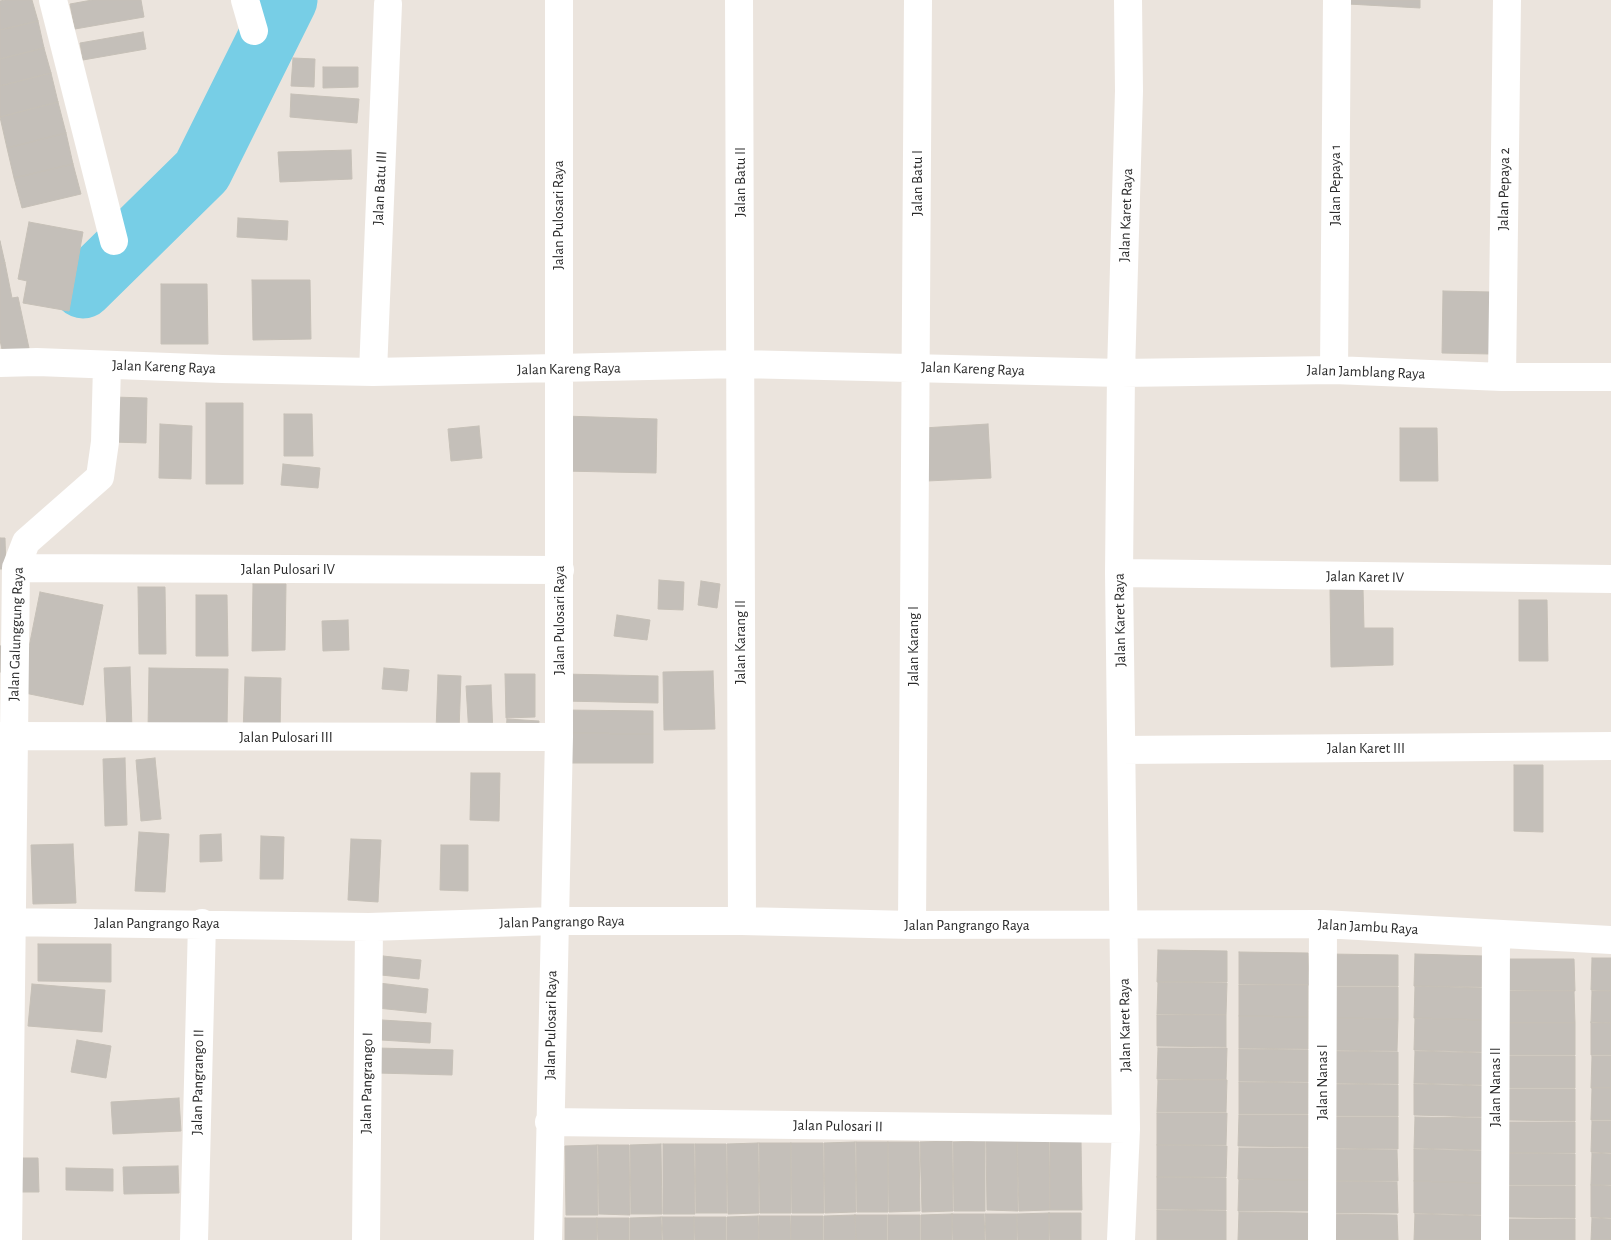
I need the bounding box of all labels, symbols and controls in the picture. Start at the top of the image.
street label: Jalan Pepaya 1 [1326,144,1344,226]
street label: Jalan Batu II [731,147,749,217]
street label: Jalan Pepaya 2 [1494,147,1514,231]
street label: Jalan Batu I [908,150,926,216]
street label: Jalan Batu III [369,151,391,225]
street label: Jalan Pulosari Raya [549,160,567,270]
street label: Jalan Karet Raya [1115,168,1137,262]
street label: Jalan Kareng Raya [112,356,216,378]
street label: Jalan Kareng Raya [921,358,1025,380]
street label: Jalan Kareng Raya [517,359,621,379]
street label: Jalan Jamblang Raya [1306,361,1426,383]
street label: Jalan Pulosari IV [241,560,335,578]
street label: Jalan Pulosari Raya [550,565,568,675]
street label: Jalan Galunggung Raya [5,567,27,701]
street label: Jalan Karet IV [1326,567,1404,587]
street label: Jalan Karet Raya [1110,573,1130,667]
street label: Jalan Karang II [731,600,749,684]
street label: Jalan Karang I [904,606,922,686]
street label: Jalan Pulosari III [239,728,333,746]
street label: Jalan Karet III [1327,739,1405,757]
street label: Jalan Pangrango Raya [499,912,625,932]
street label: Jalan Pangrango Raya [94,914,220,932]
street label: Jalan Jambu Raya [1317,915,1419,939]
street label: Jalan Pangrango Raya [904,916,1030,934]
street label: Jalan Pulosari Raya [541,970,561,1080]
street label: Jalan Karet Raya [1115,978,1135,1072]
street label: Jalan Pangrango II [188,1029,208,1135]
street label: Jalan Pangrango I [357,1032,377,1134]
street label: Jalan Nanas I [1313,1044,1331,1120]
street label: Jalan Nanas II [1486,1047,1504,1127]
street label: Jalan Pulosari II [793,1116,883,1136]

